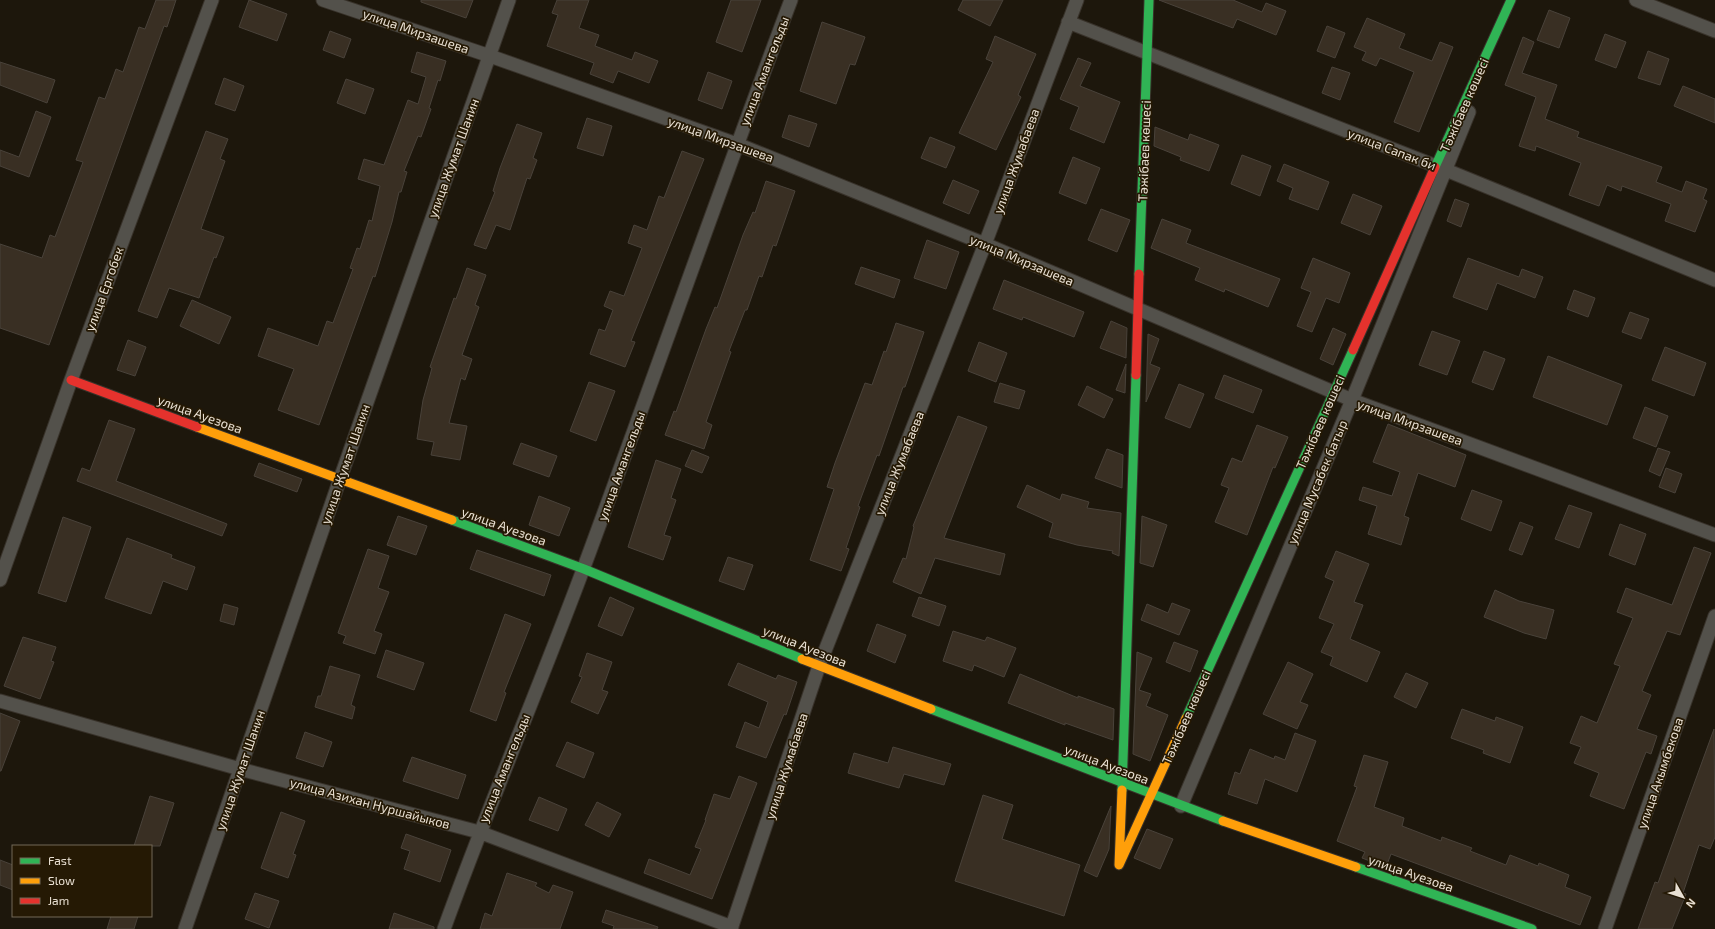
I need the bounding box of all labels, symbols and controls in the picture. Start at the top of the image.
street label: улица Мирзашева [361,5,471,57]
street label: улица Амангельды [736,14,792,128]
street label: Тәжібаев көшесі [1436,55,1492,155]
street label: улица Жумат Шанин [424,96,482,220]
street label: Тәжібаев көшесі [1134,100,1154,202]
street label: улица Жумабаева [990,106,1042,216]
street label: улица Мирзашева [666,112,776,166]
street label: улица Сапак би [1346,125,1438,173]
street label: улица Мирзашева [968,231,1076,289]
street label: улица Ергобек [81,245,127,333]
street label: Тәжібаев көшесі [1292,372,1348,472]
street label: улица Ауезова [155,391,245,437]
street label: улица Мирзашева [1355,395,1465,449]
street label: улица Жумат Шанин [317,402,373,526]
street label: улица Амангельды [594,409,648,523]
street label: улица Жумабаева [871,409,927,517]
street label: улица Мусабек батыр [1284,418,1350,546]
street label: улица Ауезова [459,503,549,549]
street label: улица Ауезова [761,622,849,670]
street label: Тәжібаев көшесі [1158,667,1214,767]
street label: улица Жумат Шанин [212,708,268,832]
street label: улица Амангельды [475,711,533,825]
street label: улица Жумабаева [761,711,811,821]
street label: улица Акымбекова [1633,715,1687,831]
street label: улица Ауезова [1063,741,1151,787]
street label: улица Азихан Нуршайыков [288,774,452,832]
legend [12,845,152,917]
street label: улица Ауезова [1366,851,1456,895]
text: Fast [48,853,72,867]
text: Slow [48,873,75,887]
north arrow [1663,877,1703,917]
text: Jam [48,893,69,907]
text: N [1684,896,1699,911]

